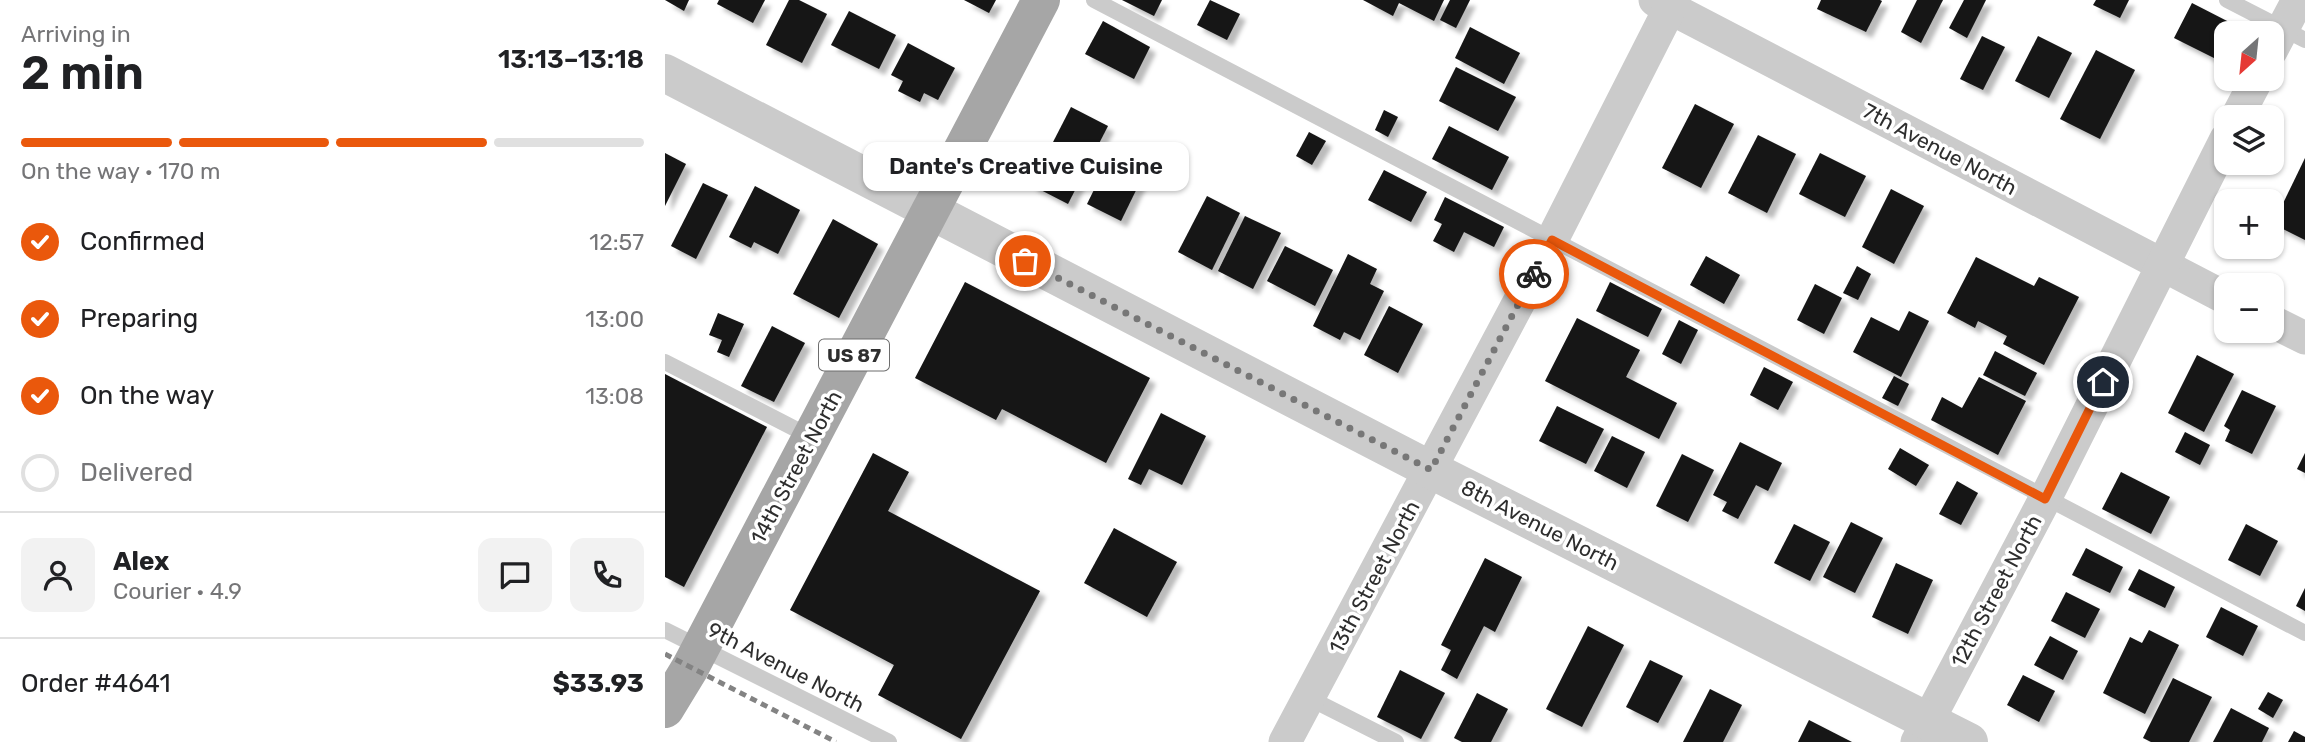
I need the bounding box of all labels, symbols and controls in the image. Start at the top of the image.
text: Arriving in [21,20,131,48]
north arrow [2214,21,2284,91]
map controls [2214,21,2284,343]
text: 13:13–13:18 [498,44,644,75]
text: 2 min [21,46,144,101]
street label: 7th Avenue North [1859,98,2021,200]
button: layers [2214,105,2284,175]
callout: Dante's Creative Cuisine [862,142,1188,191]
text: Dante's Creative Cuisine [889,152,1163,180]
text: On the way · 170 m [21,157,220,185]
button: + [2214,189,2284,259]
icon: check [21,223,59,261]
text: Confirmed [80,226,205,257]
text: 12:57 [589,228,644,256]
pin [995,231,1055,291]
courier [1499,239,1569,309]
icon: bag [1006,242,1044,280]
icon: bike [1515,255,1553,293]
button: − [2214,273,2284,343]
icon: check [21,300,59,338]
text: Preparing [80,303,198,334]
text: 13:00 [585,305,644,333]
road number: US 87 [819,340,889,370]
pin [2073,352,2133,412]
icon: home [2084,363,2122,401]
icon: check [21,377,59,415]
text: On the way [80,380,214,411]
text: 13:08 [585,382,644,410]
street label: 14th Street North [745,386,847,548]
text: Delivered [80,457,193,488]
street label: 8th Avenue North [1457,475,1623,575]
street label: 13th Street North [1323,496,1425,658]
street label: 12th Street North [1945,511,2047,671]
button: person [21,538,95,612]
button: chat [478,538,552,612]
button: phone [570,538,644,612]
text: Alex [113,546,169,577]
text: Courier · 4.9 [113,577,242,605]
street label: 9th Avenue North [704,617,868,717]
text: Order #4641 [21,668,171,699]
text: $33.93 [552,668,644,699]

